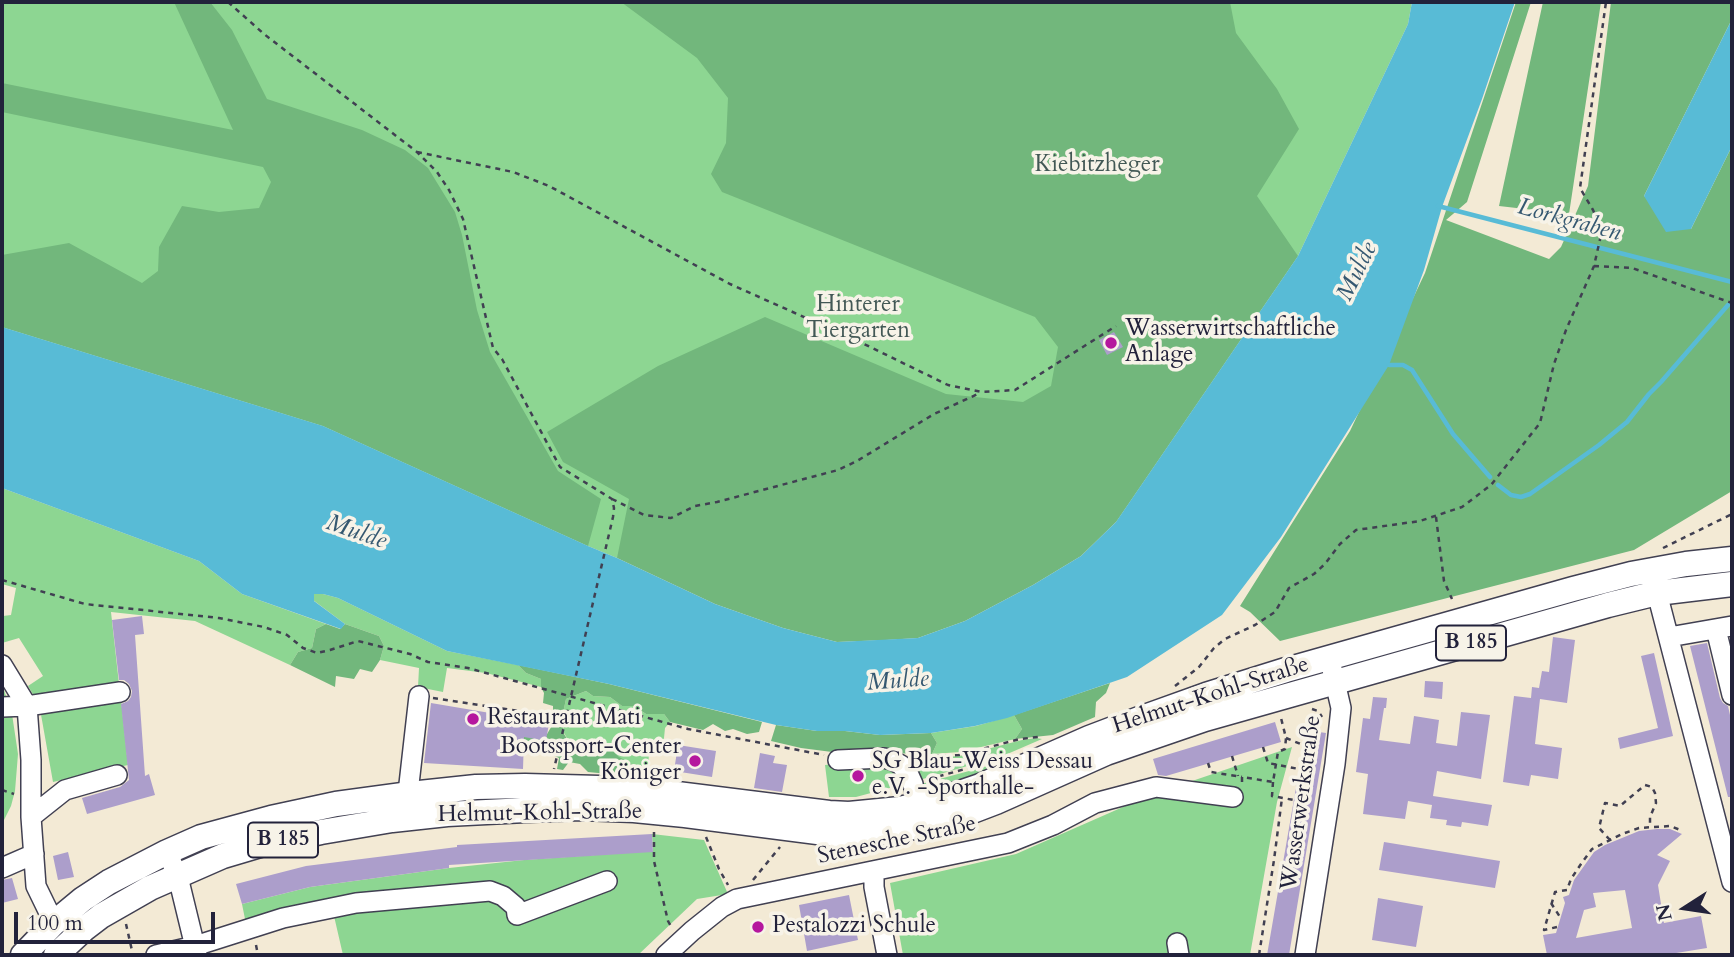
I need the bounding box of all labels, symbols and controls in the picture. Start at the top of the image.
park label: Kiebitzheger [1034,152,1160,180]
water label: Lorkgraben [1514,193,1624,249]
water label: Mulde [1332,238,1384,306]
park label: Hinterer Tiergarten [806,292,910,346]
place label: Wasserwirtschaftliche Anlage [1125,316,1336,370]
marker: Wasserwirtschaftliche Anlage [1103,335,1119,351]
water label: Mulde [322,509,390,557]
road number: B 185 [1436,626,1506,660]
street label: Helmut-Kohl-Straße [1109,651,1313,741]
water label: Mulde [866,665,930,699]
place label: Restaurant Mati [487,705,641,733]
marker: Restaurant Mati [465,711,481,727]
street label: Wasserwerkstraße [1276,714,1328,892]
place label: Bootssport-Center Königer [500,734,681,788]
place label: SG Blau-Weiss Dessau e.V. -Sporthalle- [872,749,1093,803]
marker: Bootssport-Center Königer [687,753,703,769]
marker: SG Blau-Weiss Dessau e.V. -Sporthalle- [850,768,866,784]
street label: Helmut-Kohl-Straße [437,798,643,830]
street label: Stenesche Straße [815,811,979,871]
road number: B 185 [248,822,318,858]
north arrow [1650,873,1720,943]
scale bar [18,898,219,942]
text: N [1650,902,1679,923]
text: 100 m [27,909,83,938]
place label: Pestalozzi Schule [772,913,936,941]
marker: Pestalozzi Schule [750,919,766,935]

